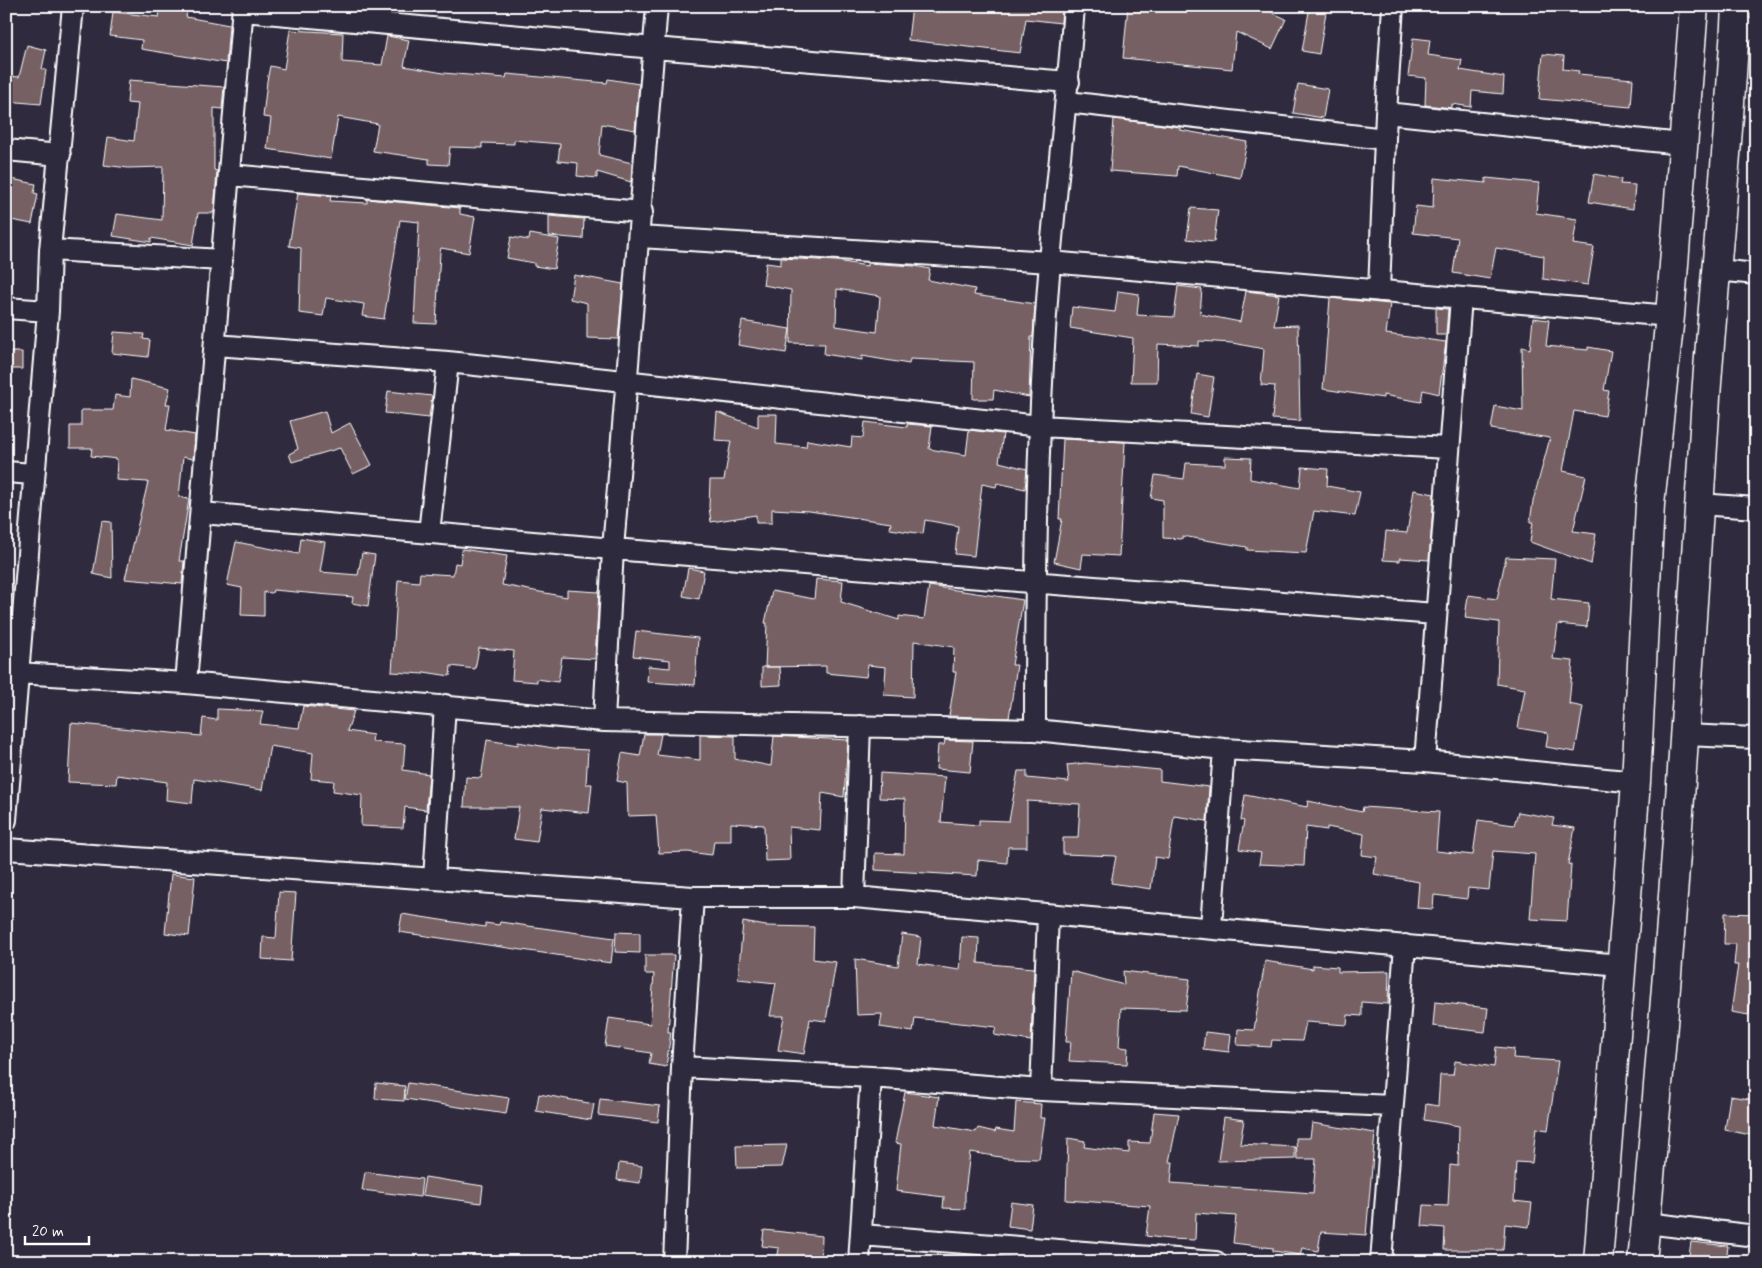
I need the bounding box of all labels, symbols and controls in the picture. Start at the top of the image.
scale bar [25,1213,89,1245]
text: 20 m [32,1222,64,1242]

